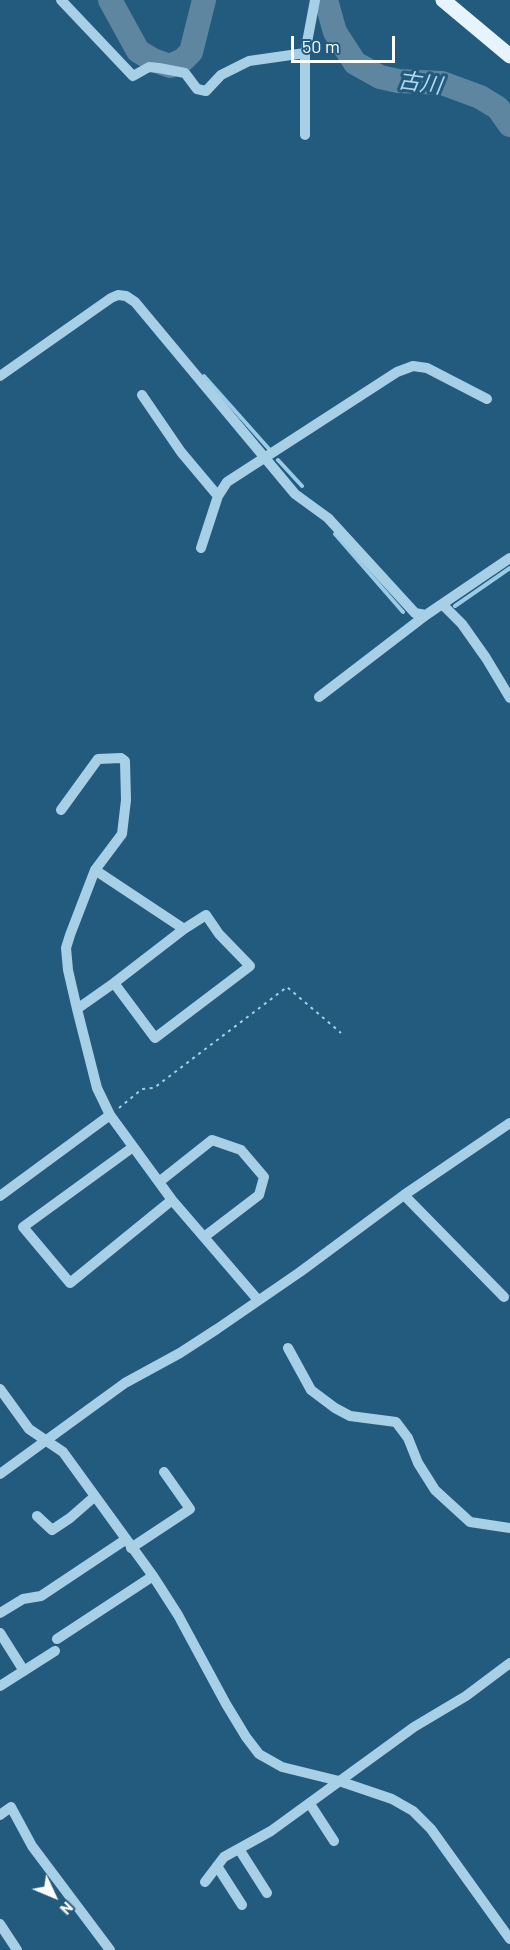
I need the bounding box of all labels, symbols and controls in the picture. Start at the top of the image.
scale bar [294,24,398,62]
text: 50 m [302,35,340,57]
water label: 古川 [396,67,444,99]
north arrow [24,1866,84,1926]
text: N [57,1898,78,1919]

